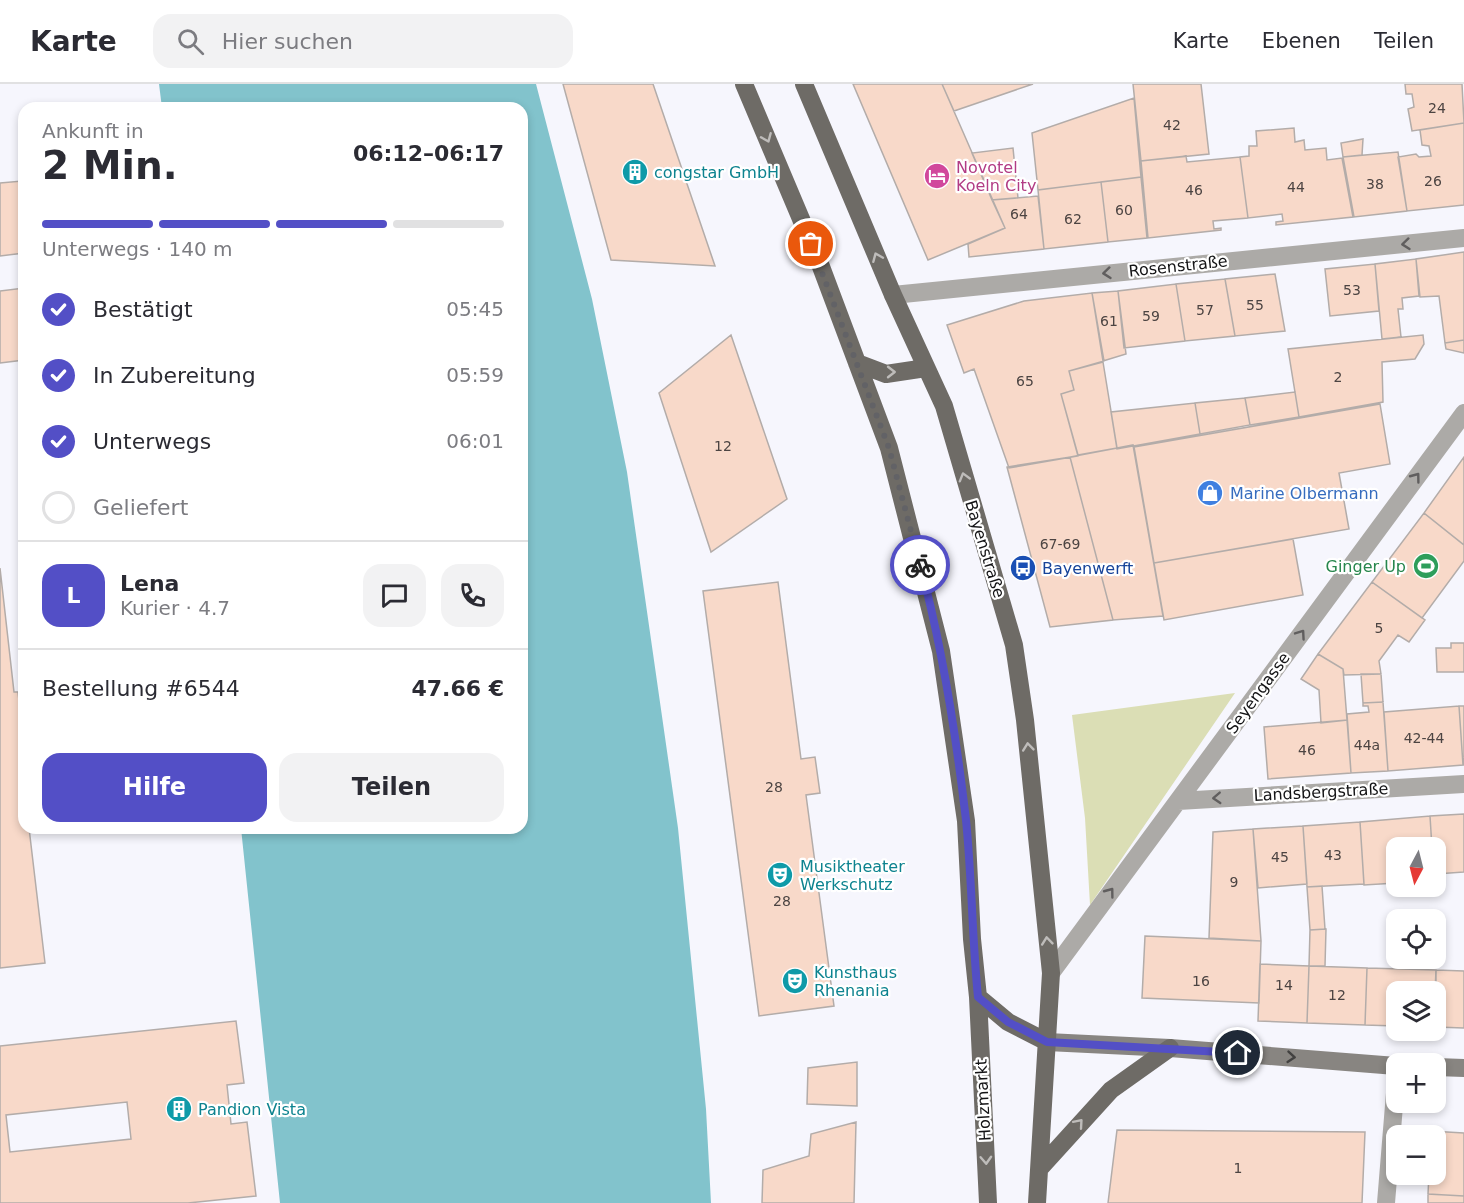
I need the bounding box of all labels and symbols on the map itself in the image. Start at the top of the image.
house number: 24 [1428,100,1446,116]
house number: 42 [1163,117,1181,133]
one-way arrow [760,132,772,143]
building icon: congstar GmbH [620,157,650,187]
place label: Novotel Koeln City [956,158,1036,195]
hotel icon: Novotel Koeln City [922,161,952,191]
place label: congstar GmbH [654,163,779,182]
house number: 26 [1424,173,1442,189]
house number: 38 [1366,176,1384,192]
house number: 44 [1287,179,1305,195]
house number: 46 [1185,182,1203,198]
house number: 60 [1115,202,1133,218]
house number: 64 [1010,206,1028,222]
house number: 62 [1064,211,1082,227]
pin [785,218,836,269]
one-way arrow [1401,237,1410,249]
street label: Rosenstraße [1128,251,1228,281]
one-way arrow [872,252,884,263]
one-way arrow [1103,266,1112,279]
house number: 53 [1343,282,1361,298]
house number: 55 [1246,297,1264,313]
house number: 57 [1196,302,1214,318]
house number: 59 [1142,308,1160,324]
house number: 61 [1100,313,1118,329]
one-way arrow [887,366,896,378]
house number: 2 [1334,369,1342,385]
house number: 65 [1016,373,1034,389]
house number: 12 [714,438,732,454]
one-way arrow [959,472,971,483]
one-way arrow [1409,472,1420,483]
shop icon: Marine Olbermann [1195,478,1225,508]
place label: Marine Olbermann [1230,484,1379,503]
street label: Bayenstraße [961,498,1009,600]
courier [890,535,950,595]
house number: 67-69 [1040,536,1080,552]
sports icon: Ginger Up [1411,551,1441,581]
bus stop icon: Bayenwerft [1008,553,1038,583]
place label: Ginger Up [1325,557,1406,576]
place label: Bayenwerft [1042,559,1133,578]
house number: 5 [1375,620,1383,636]
one-way arrow [1294,629,1305,640]
street label: Seyengasse [1222,649,1294,737]
house number: 42-44 [1404,730,1444,746]
house number: 44a [1354,737,1380,753]
house number: 46 [1298,742,1316,758]
one-way arrow [1022,743,1035,752]
house number: 28 [765,779,783,795]
street label: Landsbergstraße [1253,779,1389,805]
one-way arrow [1212,792,1221,805]
north arrow [1386,837,1446,897]
house number: 43 [1324,847,1342,863]
house number: 45 [1271,849,1289,865]
place label: Musiktheater Werkschutz [800,857,905,894]
theatre icon: Musiktheater Werkschutz [765,860,795,890]
house number: 9 [1230,874,1238,890]
one-way arrow [1102,887,1113,898]
house number: 28 [773,893,791,909]
one-way arrow [1041,937,1054,946]
place label: Kunsthaus Rhenania [814,963,897,1000]
theatre icon: Kunsthaus Rhenania [780,966,810,996]
house number: 16 [1192,973,1210,989]
house number: 14 [1275,977,1293,993]
house number: 12 [1328,987,1346,1003]
pin [1212,1027,1263,1078]
one-way arrow [1287,1051,1296,1064]
street label: Holzmarkt [971,1058,995,1142]
building icon: Pandion Vista [164,1094,194,1124]
place label: Pandion Vista [198,1100,306,1119]
one-way arrow [1072,1119,1083,1130]
one-way arrow [980,1156,993,1165]
house number: 1 [1234,1160,1242,1176]

